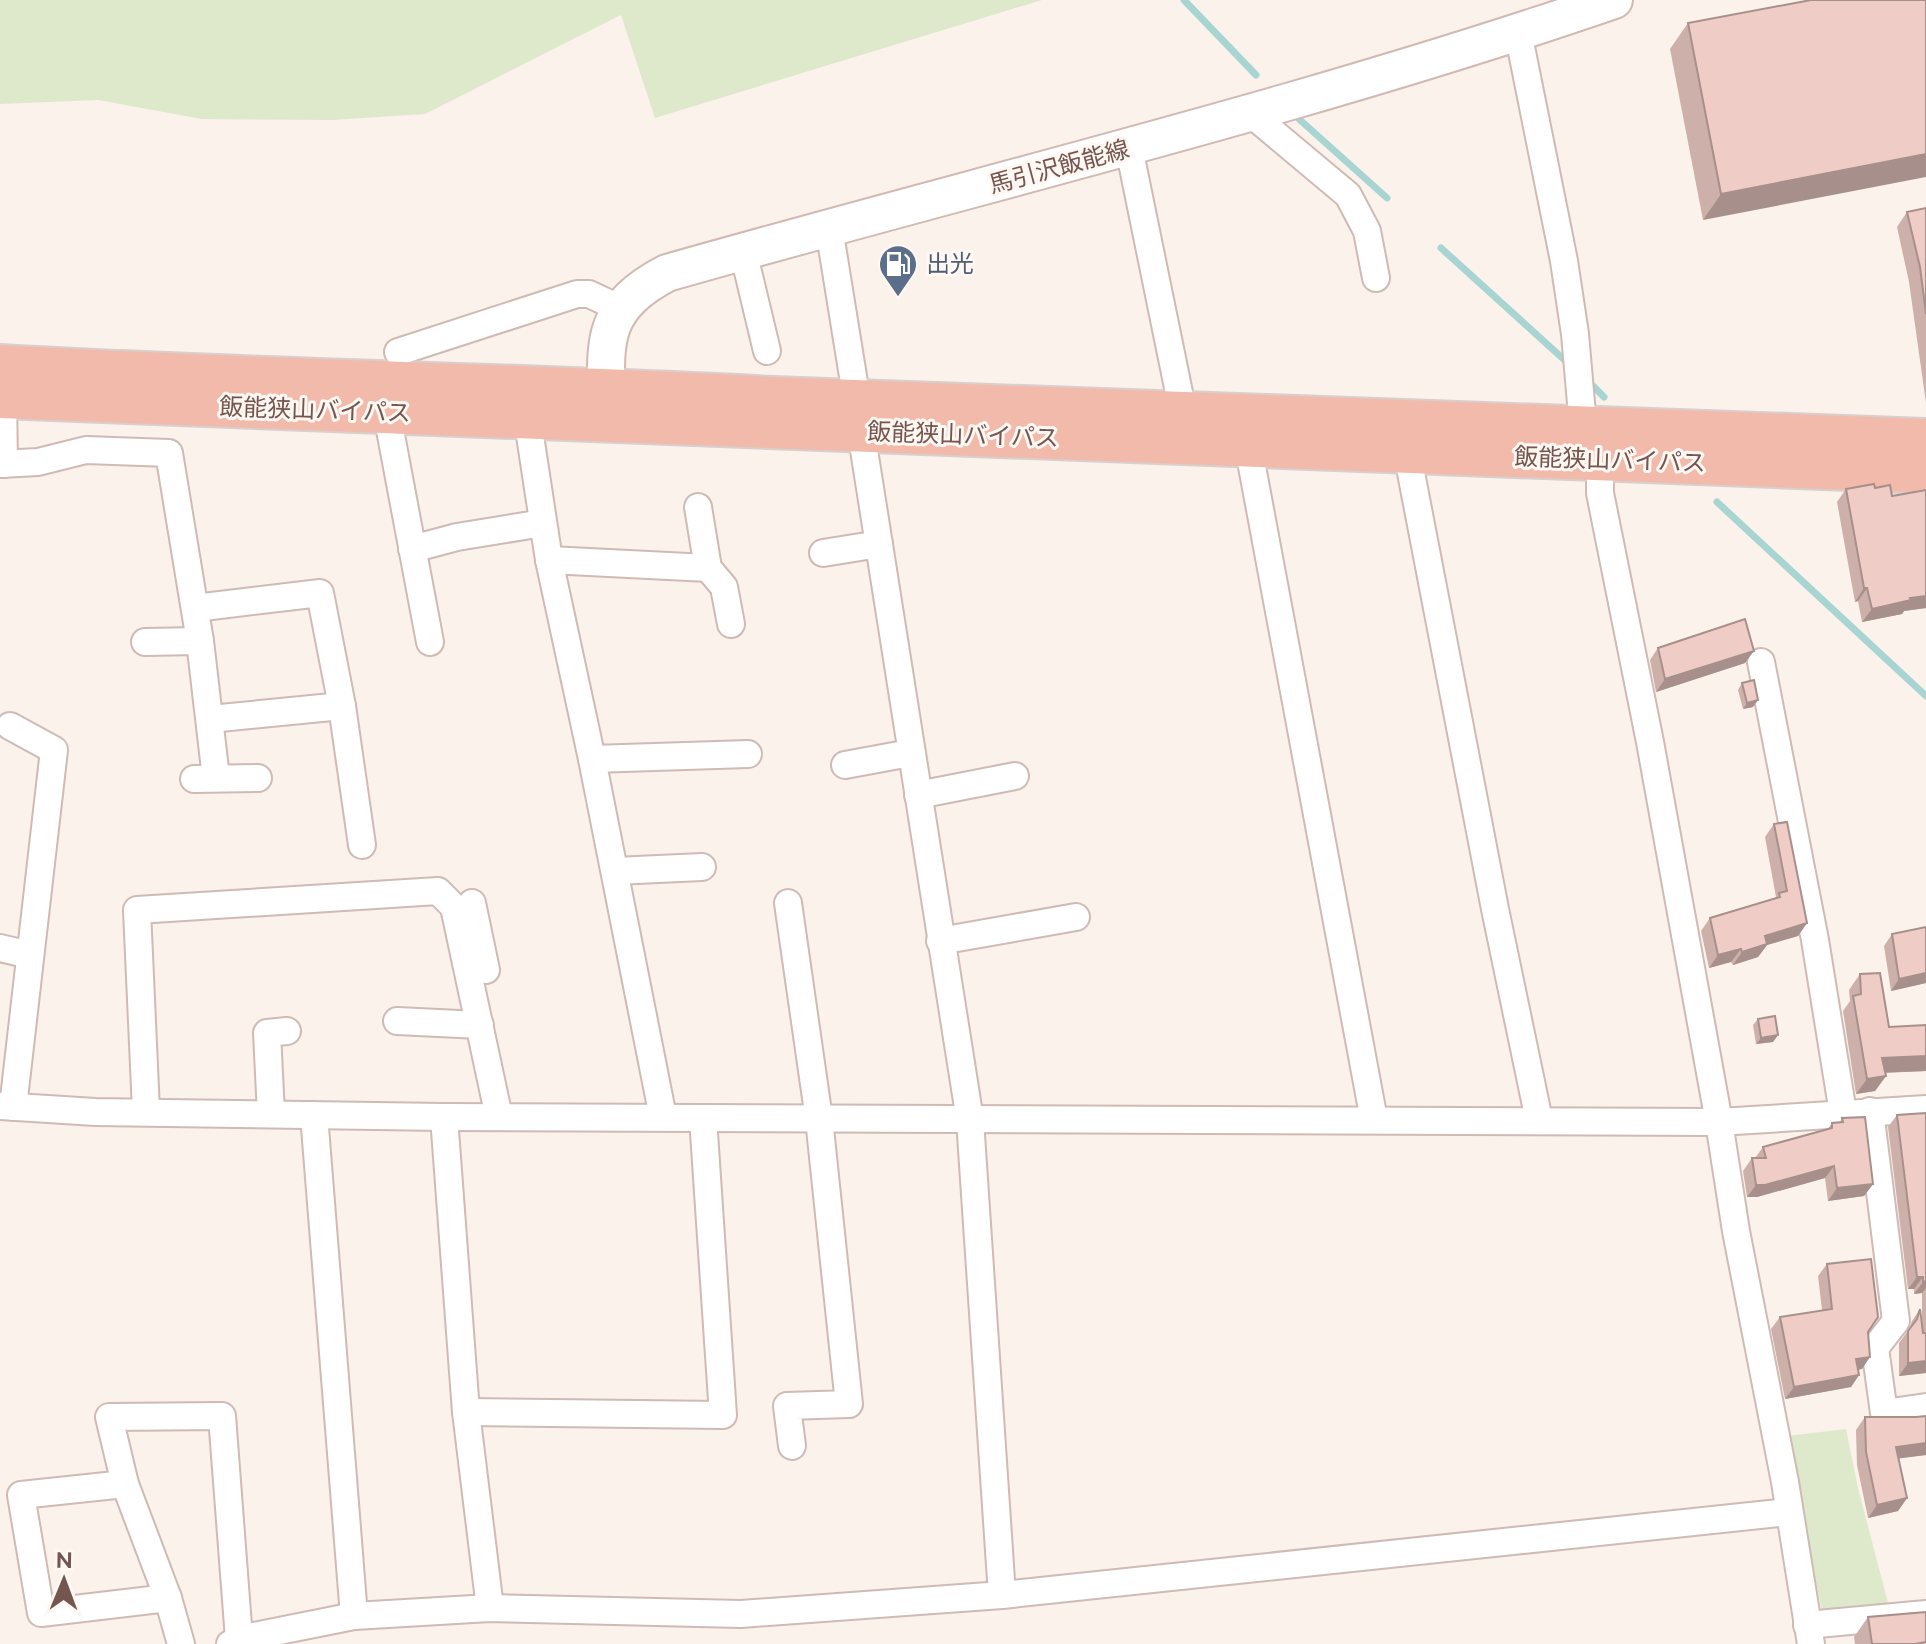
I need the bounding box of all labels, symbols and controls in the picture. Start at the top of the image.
street label: 馬引沢飯能線 [986,134,1132,199]
fuel station icon: 出光 [877,243,919,298]
place label: 出光 [926,249,974,278]
street label: 飯能狭山バイパス [219,392,411,427]
street label: 飯能狭山バイパス [867,417,1059,452]
street label: 飯能狭山バイパス [1514,442,1706,477]
north arrow [24,1540,104,1620]
text: N [56,1547,73,1573]

